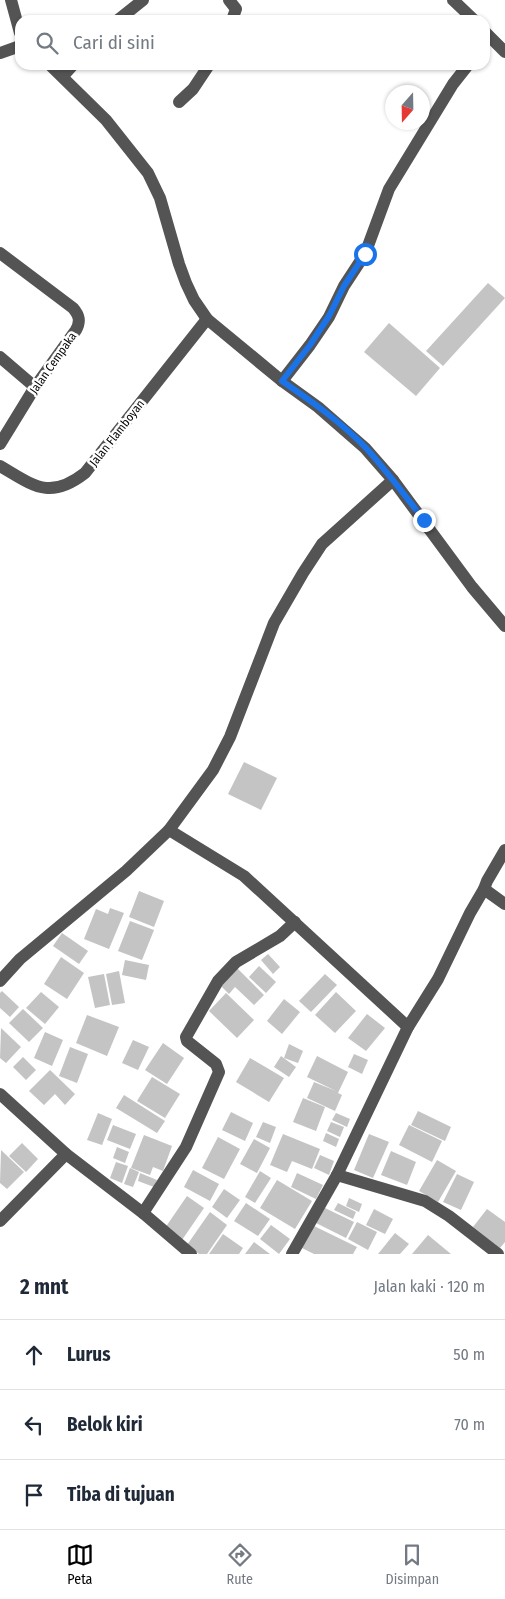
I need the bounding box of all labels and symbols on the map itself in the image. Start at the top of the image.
north arrow [385,85,430,130]
route start [354,243,377,266]
street label: Jalan Cempaka [27,330,79,396]
street label: Jalan Flamboyan [87,397,147,469]
route end [413,509,436,532]

